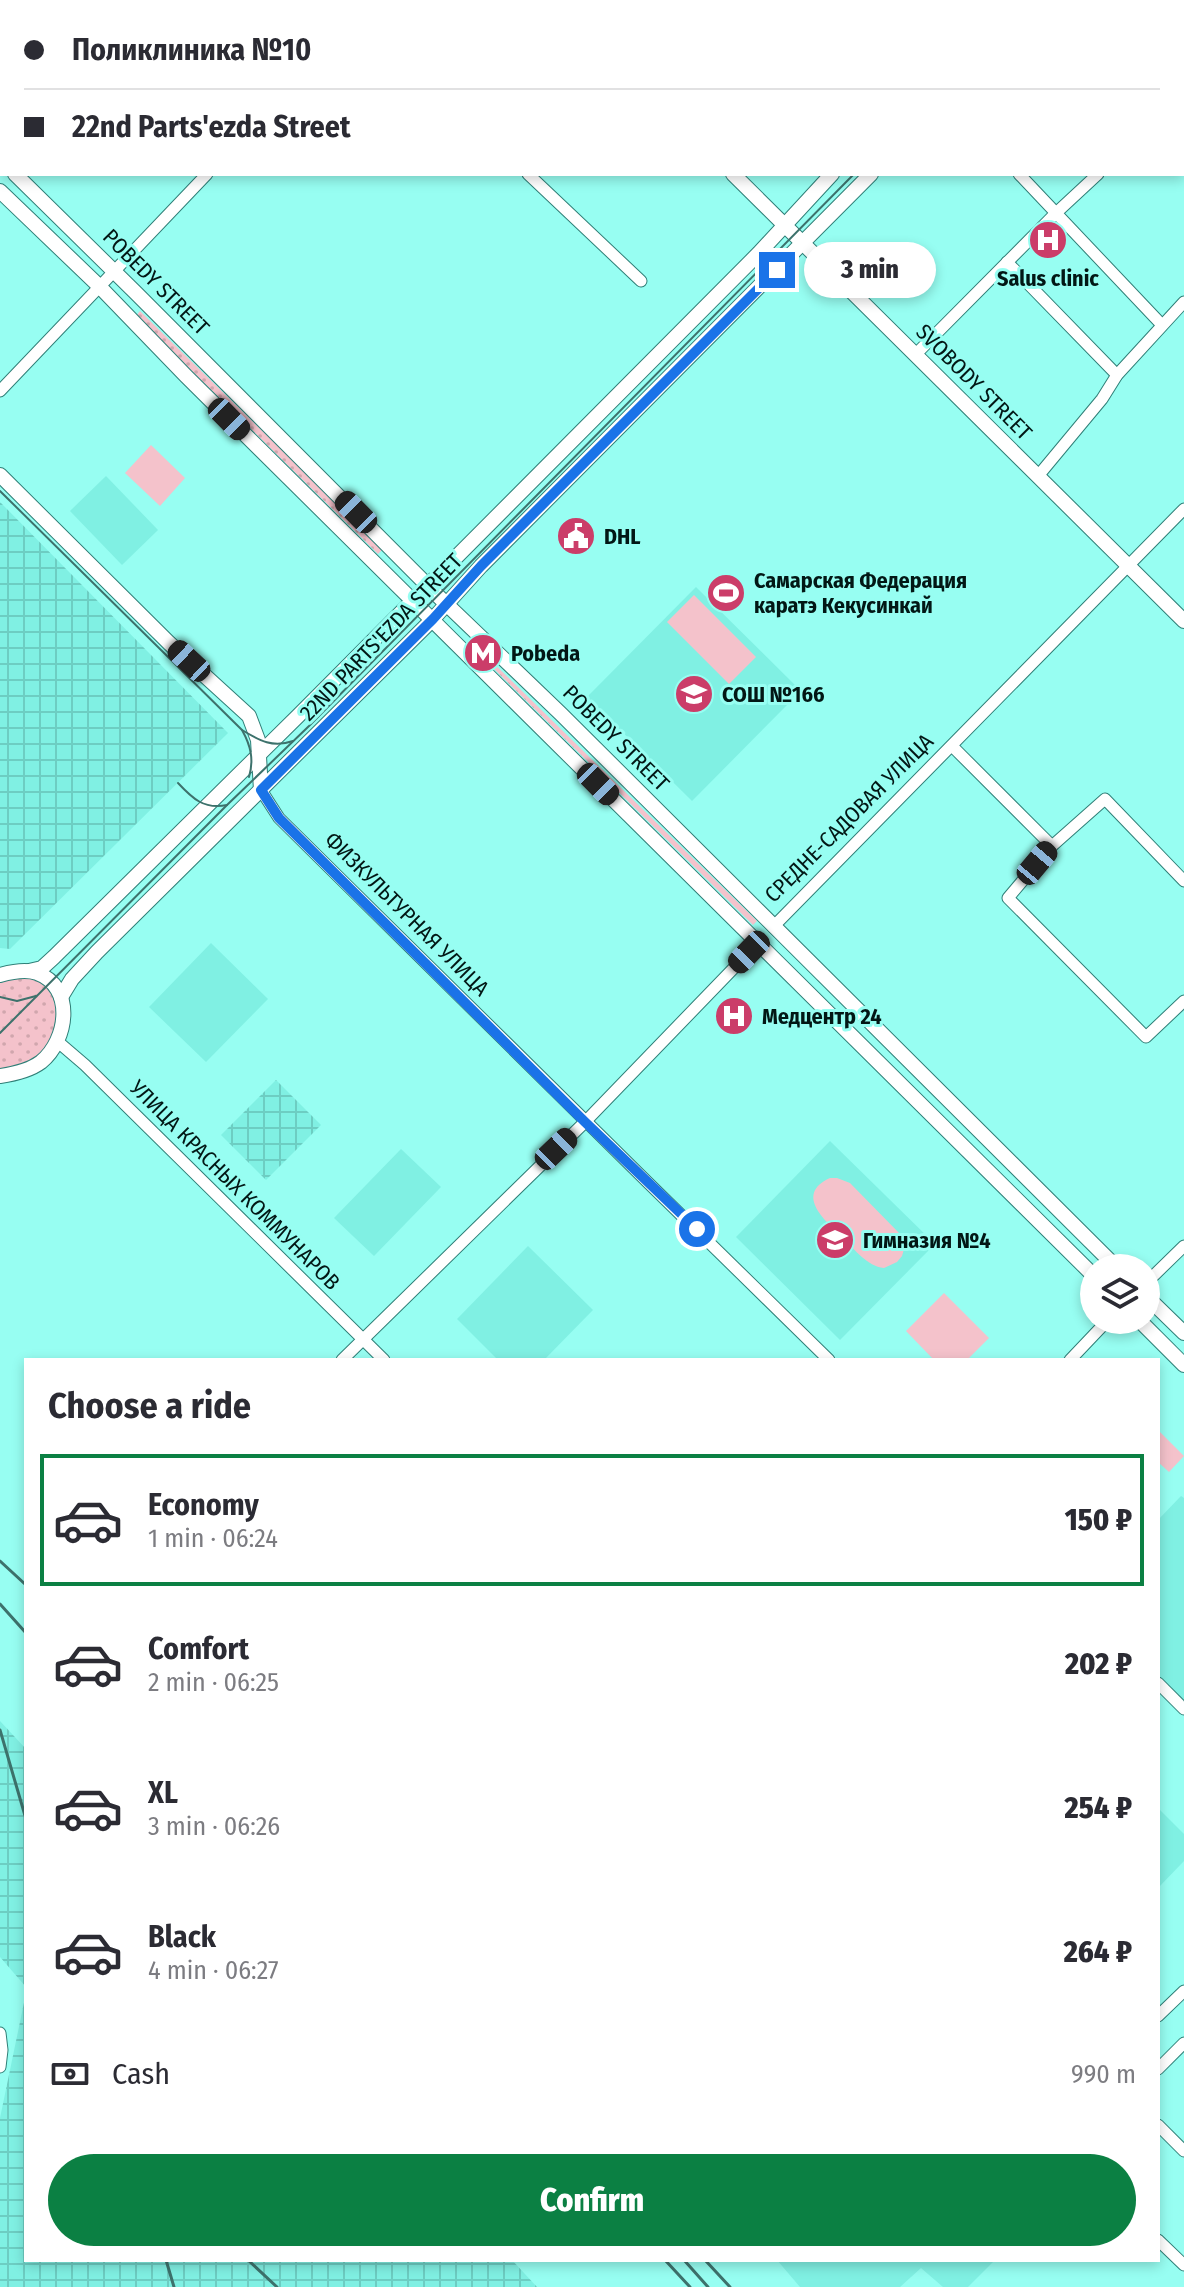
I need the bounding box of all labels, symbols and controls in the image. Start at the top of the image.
text: Поликлиника №10 [72,32,311,68]
text: 22nd Parts'ezda Street [72,109,351,145]
hospital icon: Salus clinic [1027,219,1069,261]
street label: POBEDY STREET [97,223,215,341]
callout: 3 min [805,242,937,298]
route end [759,252,795,288]
text: 3 min [841,254,899,285]
place label: Salus clinic [997,265,1099,292]
street label: SVOBODY STREET [910,318,1038,446]
car [204,394,254,444]
car [331,487,381,537]
public building icon: DHL [555,515,597,557]
place label: DHL [604,523,641,550]
street label: 22ND PARTS'EZDA STREET [294,547,468,726]
place label: Самарская Федерация каратэ Кекусинкай [754,567,967,619]
sports icon: Самарская Федерация каратэ Кекусинкай [705,572,747,614]
metro station icon: Pobeda [462,632,504,674]
car [163,636,215,686]
place label: Pobeda [511,640,580,667]
school or university icon: СОШ №166 [673,673,715,715]
street label: POBEDY STREET [557,679,675,797]
place label: СОШ №166 [722,681,824,708]
street label: СРЕДНЕ-САДОВАЯ УЛИЦА [759,728,939,908]
car [573,759,623,809]
street label: ФИЗКУЛЬТУРНАЯ УЛИЦА [319,826,495,1002]
car [1012,837,1062,889]
car [724,926,774,978]
hospital icon: Медцентр 24 [713,995,755,1037]
place label: Медцентр 24 [762,1003,881,1030]
street label: УЛИЦА КРАСНЫХ КОММУНАРОВ [124,1074,346,1296]
car [530,1124,582,1174]
route start [679,1211,715,1247]
school or university icon: Гимназия №4 [814,1219,856,1261]
place label: Гимназия №4 [863,1227,991,1254]
map controls [1080,1254,1160,1334]
button: layers [1080,1254,1160,1334]
text: Choose a ride [48,1384,251,1428]
icon: car [52,1484,124,1556]
text: Economy [148,1487,259,1523]
text: 150 ₽ [1065,1502,1132,1538]
text: 1 min · 06:24 [148,1523,278,1554]
icon: car [52,1628,124,1700]
text: Comfort [148,1631,249,1667]
text: 202 ₽ [1065,1646,1132,1682]
text: 2 min · 06:25 [148,1667,279,1698]
icon: car [52,1772,124,1844]
text: XL [148,1775,178,1811]
text: 254 ₽ [1065,1790,1132,1826]
text: 3 min · 06:26 [148,1811,280,1842]
icon: car [52,1916,124,1988]
text: Black [148,1919,216,1955]
text: 264 ₽ [1064,1934,1132,1970]
text: 4 min · 06:27 [148,1955,278,1986]
icon: cash [48,2052,92,2096]
text: Cash [112,2056,170,2092]
text: 990 m [1071,2059,1136,2090]
button: Confirm [48,2154,1136,2246]

